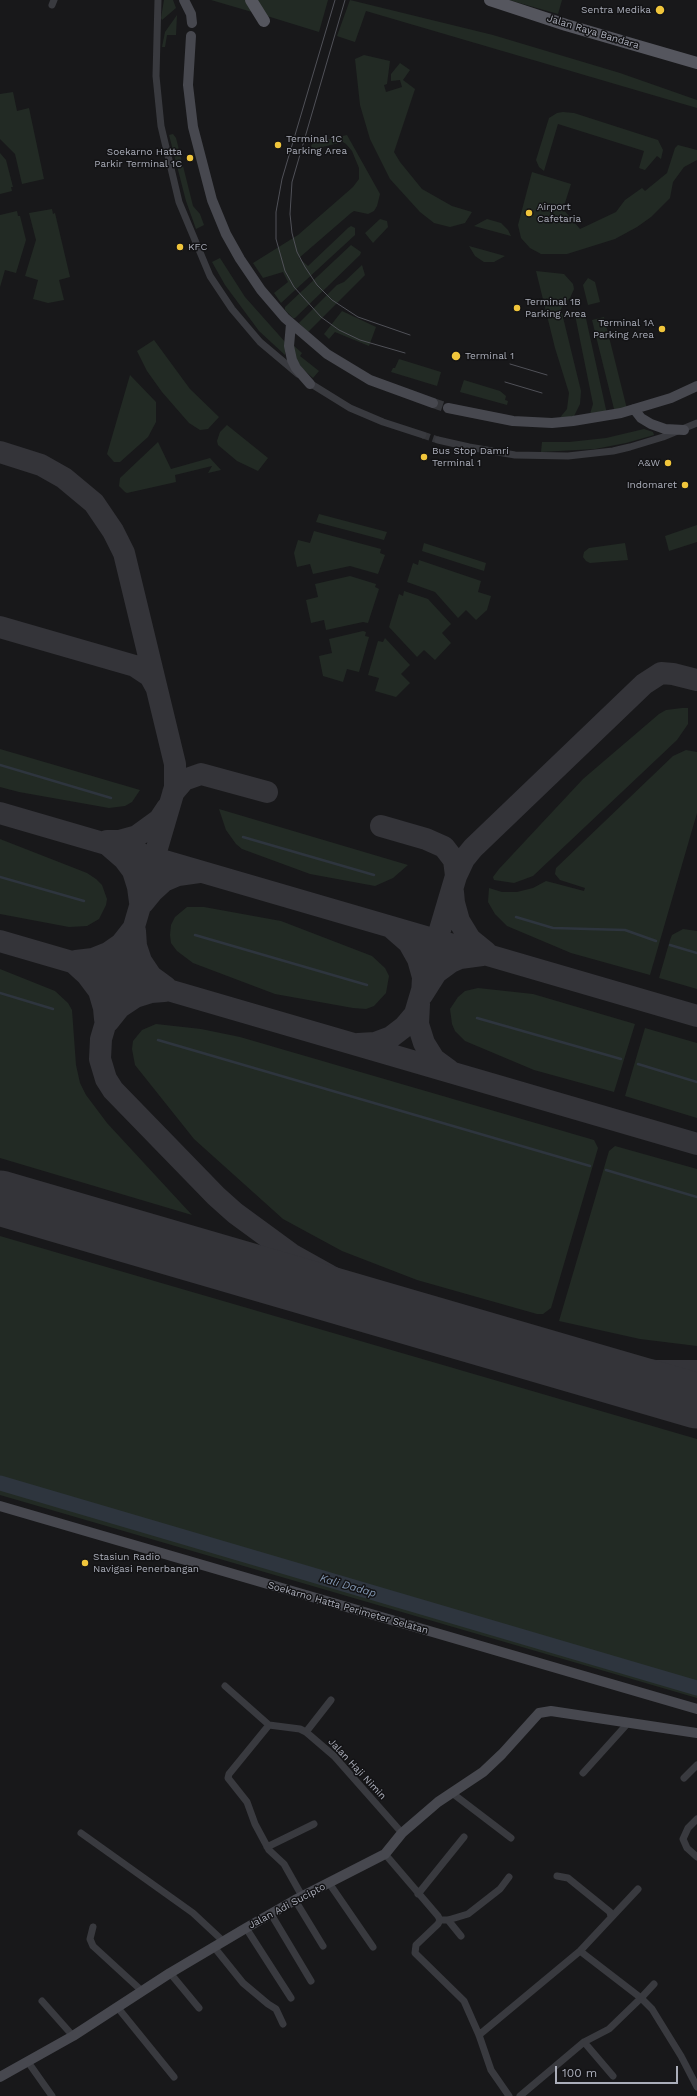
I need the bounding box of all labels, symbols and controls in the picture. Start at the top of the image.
place label: Sentra Medika [581,4,651,16]
marker: Sentra Medika [654,4,666,16]
street label: Jalan Raya Bandara [546,12,640,52]
place label: Terminal 1C Parking Area [286,133,347,156]
marker: Terminal 1C Parking Area [273,140,283,150]
place label: Soekarno Hatta Parkir Terminal 1C [94,146,182,170]
marker: Soekarno Hatta Parkir Terminal 1C [185,153,195,163]
place label: Airport Cafetaria [537,201,581,224]
marker: Airport Cafetaria [524,208,534,218]
place label: KFC [188,241,207,253]
marker: KFC [175,242,185,252]
place label: Terminal 1B Parking Area [525,296,586,320]
marker: Terminal 1B Parking Area [512,303,522,313]
place label: Terminal 1A Parking Area [593,317,654,340]
marker: Terminal 1A Parking Area [657,324,667,334]
marker: Terminal 1 [450,350,462,362]
place label: Terminal 1 [465,350,514,362]
place label: Bus Stop Damri Terminal 1 [432,445,509,468]
marker: Bus Stop Damri Terminal 1 [419,452,429,462]
place label: A&W [638,457,660,469]
marker: A&W [663,458,673,468]
place label: Indomaret [627,479,677,491]
marker: Indomaret [680,480,690,490]
place label: Stasiun Radio Navigasi Penerbangan [93,1551,199,1574]
marker: Stasiun Radio Navigasi Penerbangan [80,1558,90,1568]
water label: Kali Dadap [318,1572,378,1600]
street label: Soekarno Hatta Perimeter Selatan [266,1579,430,1637]
street label: Jalan Haji Nimin [325,1736,389,1802]
street label: Jalan Adi Sucipto [246,1881,328,1931]
scale bar [557,2058,680,2084]
text: 100 m [562,2066,597,2080]

